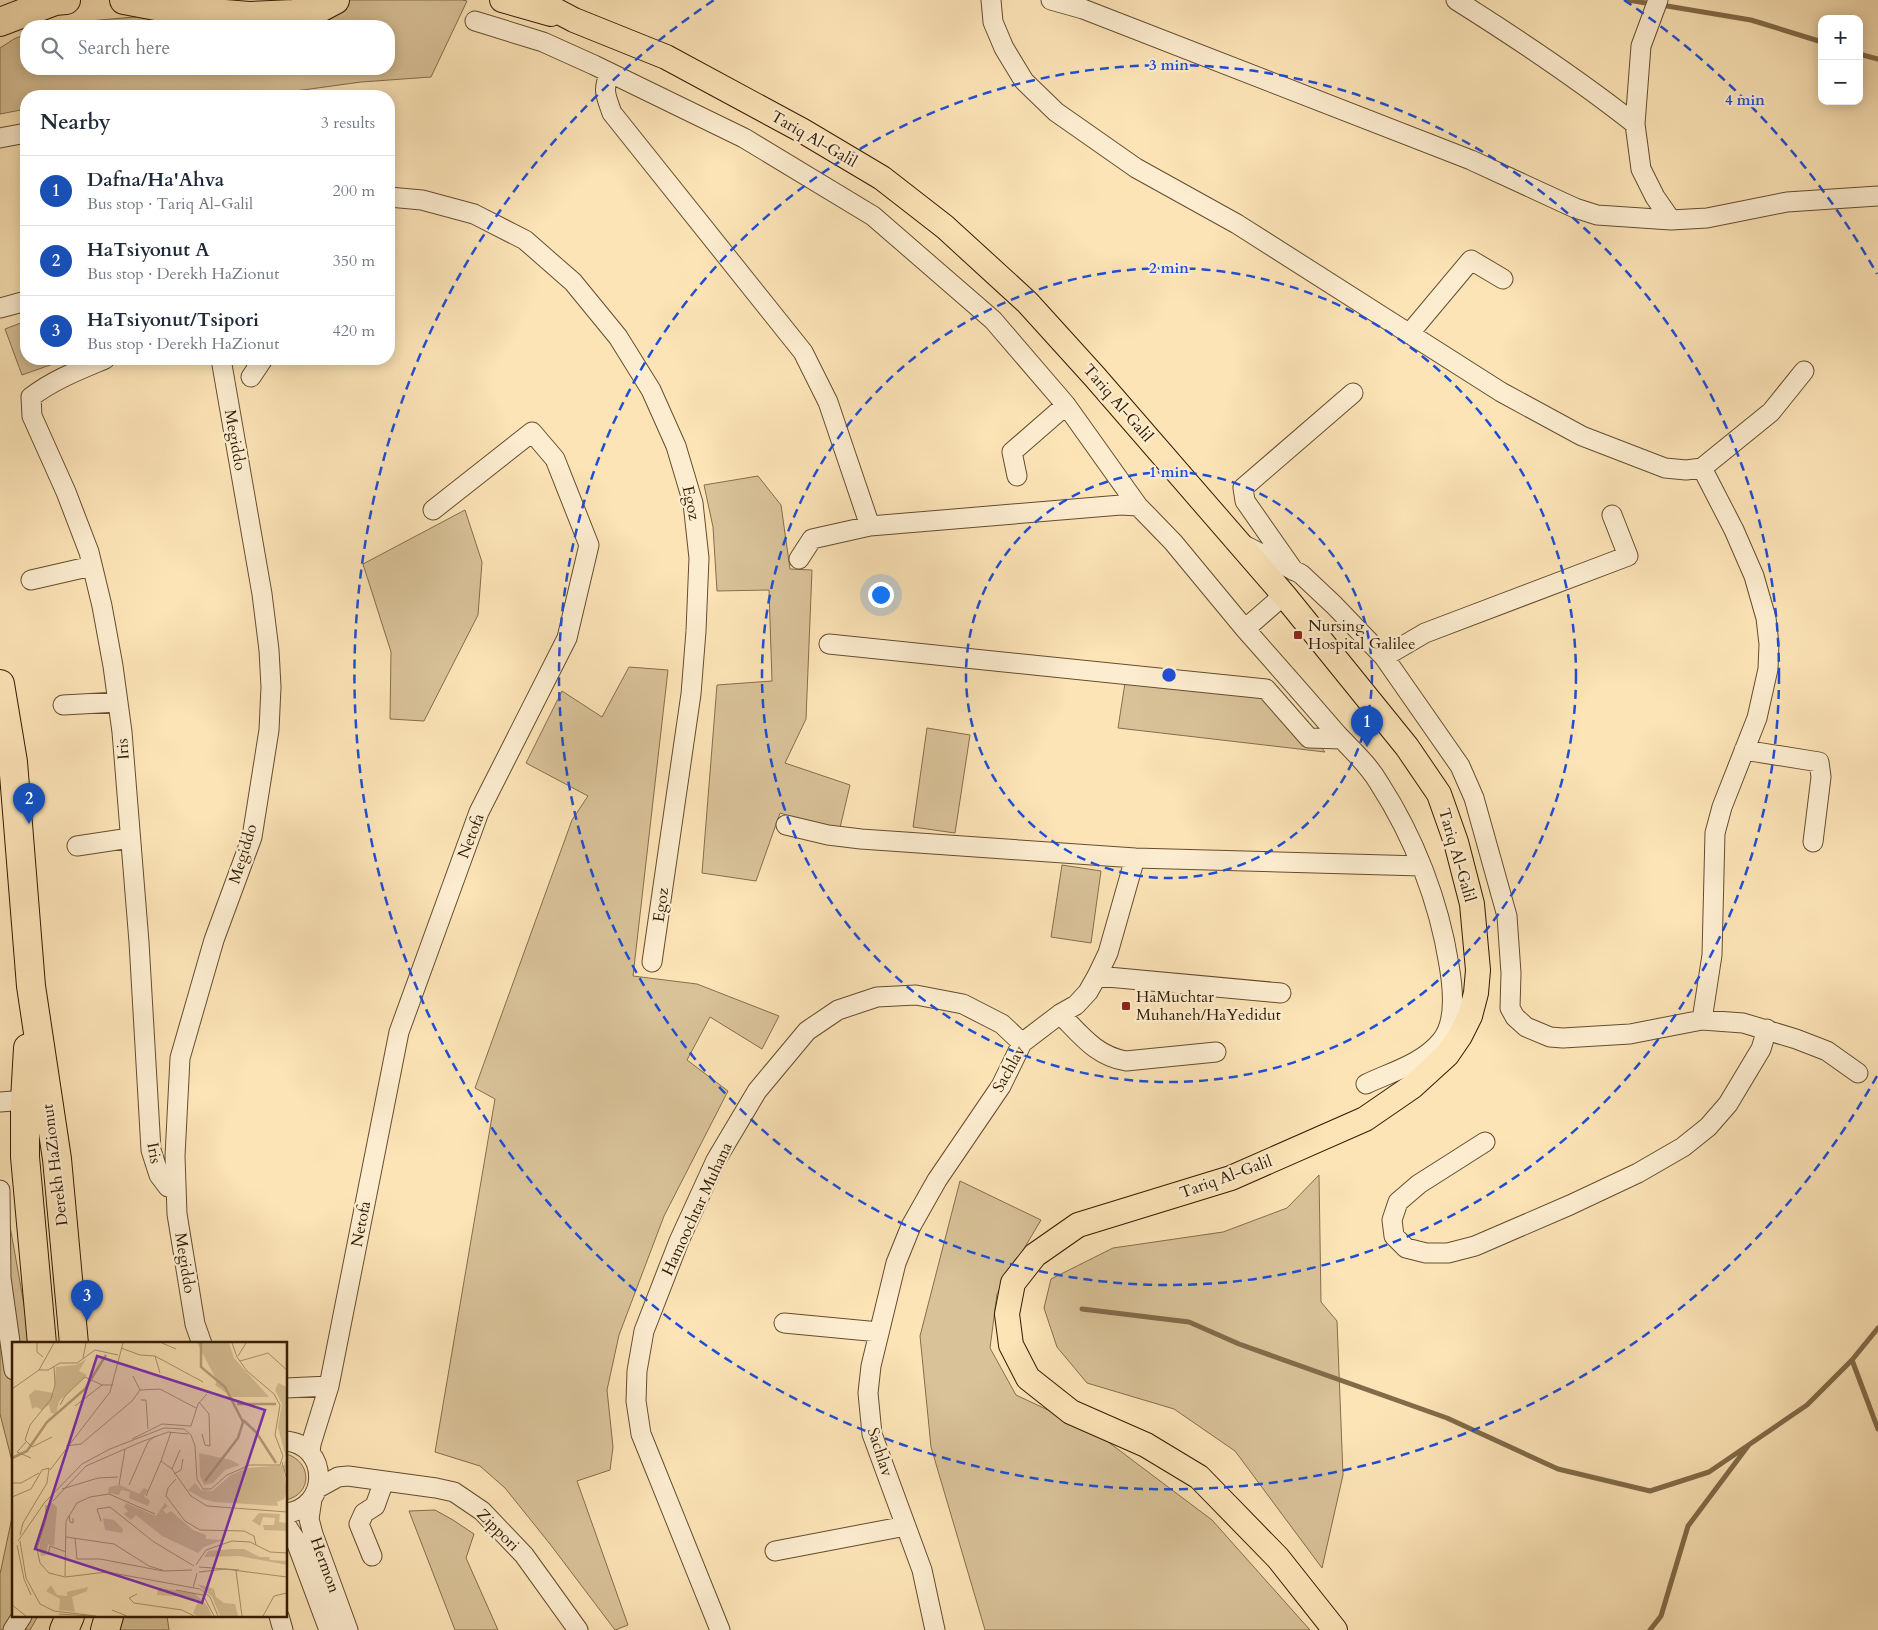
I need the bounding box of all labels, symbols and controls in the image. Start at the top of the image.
map controls [1818,15,1863,105]
button: + [1818,15,1863,60]
search box [20,20,395,75]
icon: search [38,34,66,62]
text: Search here [78,35,170,61]
text: 3 min [1149,55,1189,75]
button: − [1818,60,1863,105]
text: 4 min [1725,90,1765,110]
street label: Tariq Al-Galil [767,105,861,173]
text: Nearby [40,108,111,137]
text: 3 results [321,112,375,134]
text: Dafna/Ha'Ahva [87,167,224,193]
text: 1 [52,180,60,202]
text: 200 m [333,180,375,202]
text: Bus stop · Tariq Al-Galil [87,193,253,215]
text: HaTsiyonut A [87,237,209,263]
text: 2 [52,250,60,272]
text: 350 m [333,250,375,272]
text: 2 min [1149,258,1189,278]
text: Bus stop · Derekh HaZionut [87,263,279,285]
text: HaTsiyonut/Tsipori [87,307,259,333]
text: 3 [52,320,60,342]
text: 420 m [333,320,375,342]
text: Bus stop · Derekh HaZionut [87,333,279,355]
street label: Tariq Al-Galil [1078,359,1158,447]
street label: Megiddo [219,408,251,473]
text: 1 min [1149,462,1189,482]
street label: Egoz [677,484,705,522]
your location [868,582,894,608]
place label: Nursing Hospital Galilee [1308,615,1415,655]
marker: Nursing Hospital Galilee [1292,629,1304,641]
centre of rings [1160,666,1178,684]
pin: 1 [1351,706,1383,747]
street label: Iris [111,738,135,760]
pin: 2 [13,783,45,824]
street label: Tariq Al-Galil [1433,806,1481,904]
street label: Netofa [452,810,490,862]
street label: Megiddo [223,821,263,887]
street label: Egoz [648,886,674,924]
place label: HaMuchtar Muhaneh/HaYedidut [1136,986,1281,1026]
marker: HaMuchtar Muhaneh/HaYedidut [1120,1000,1132,1012]
street label: Sachlav [987,1041,1031,1096]
street label: Derekh HaZionut [37,1103,73,1227]
street label: Hamoochtar Muhana [656,1139,738,1279]
street label: Iris [141,1141,167,1165]
street label: Tariq Al-Galil [1177,1150,1275,1204]
street label: Netofa [346,1199,376,1249]
street label: Megiddo [169,1231,201,1295]
pin: 3 [71,1280,103,1321]
inset map [12,1342,288,1618]
street label: Sachlav [862,1425,898,1480]
street label: Zippori [472,1504,524,1556]
street label: Hermon [305,1534,345,1596]

